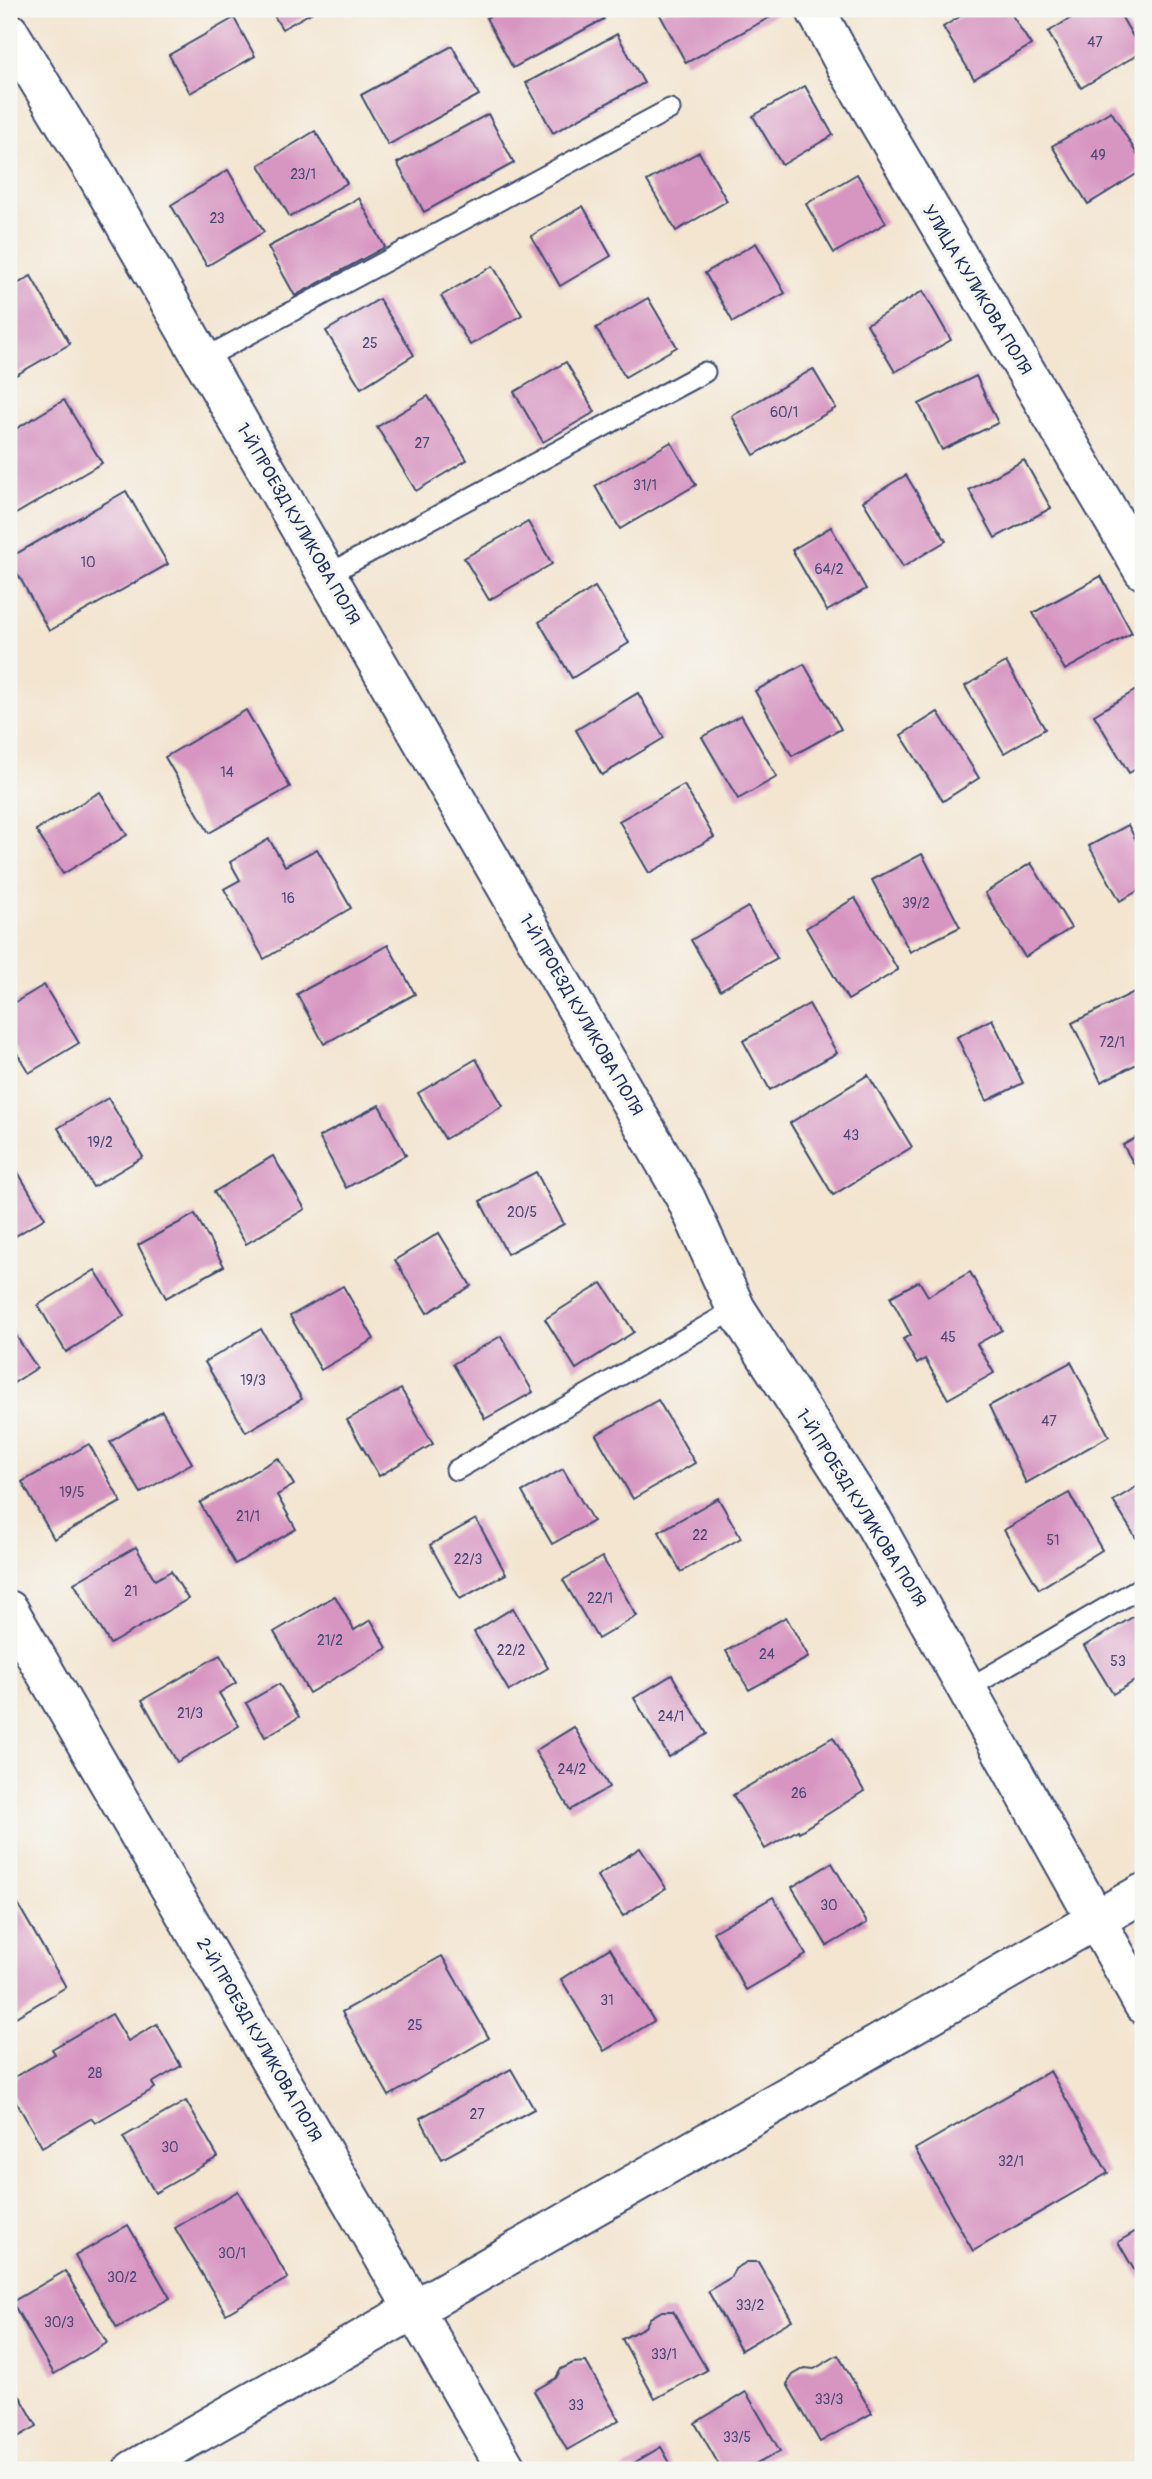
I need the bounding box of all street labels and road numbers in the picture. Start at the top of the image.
street label: УЛИЦА КУЛИКОВА ПОЛЯ [917,201,1037,379]
street label: 1-Й ПРОЕЗД КУЛИКОВА ПОЛЯ [231,419,365,629]
street label: 1-Й ПРОЕЗД КУЛИКОВА ПОЛЯ [514,910,648,1120]
street label: 1-Й ПРОЕЗД КУЛИКОВА ПОЛЯ [791,1405,931,1611]
street label: 2-Й ПРОЕЗД КУЛИКОВА ПОЛЯ [191,1934,327,2146]

